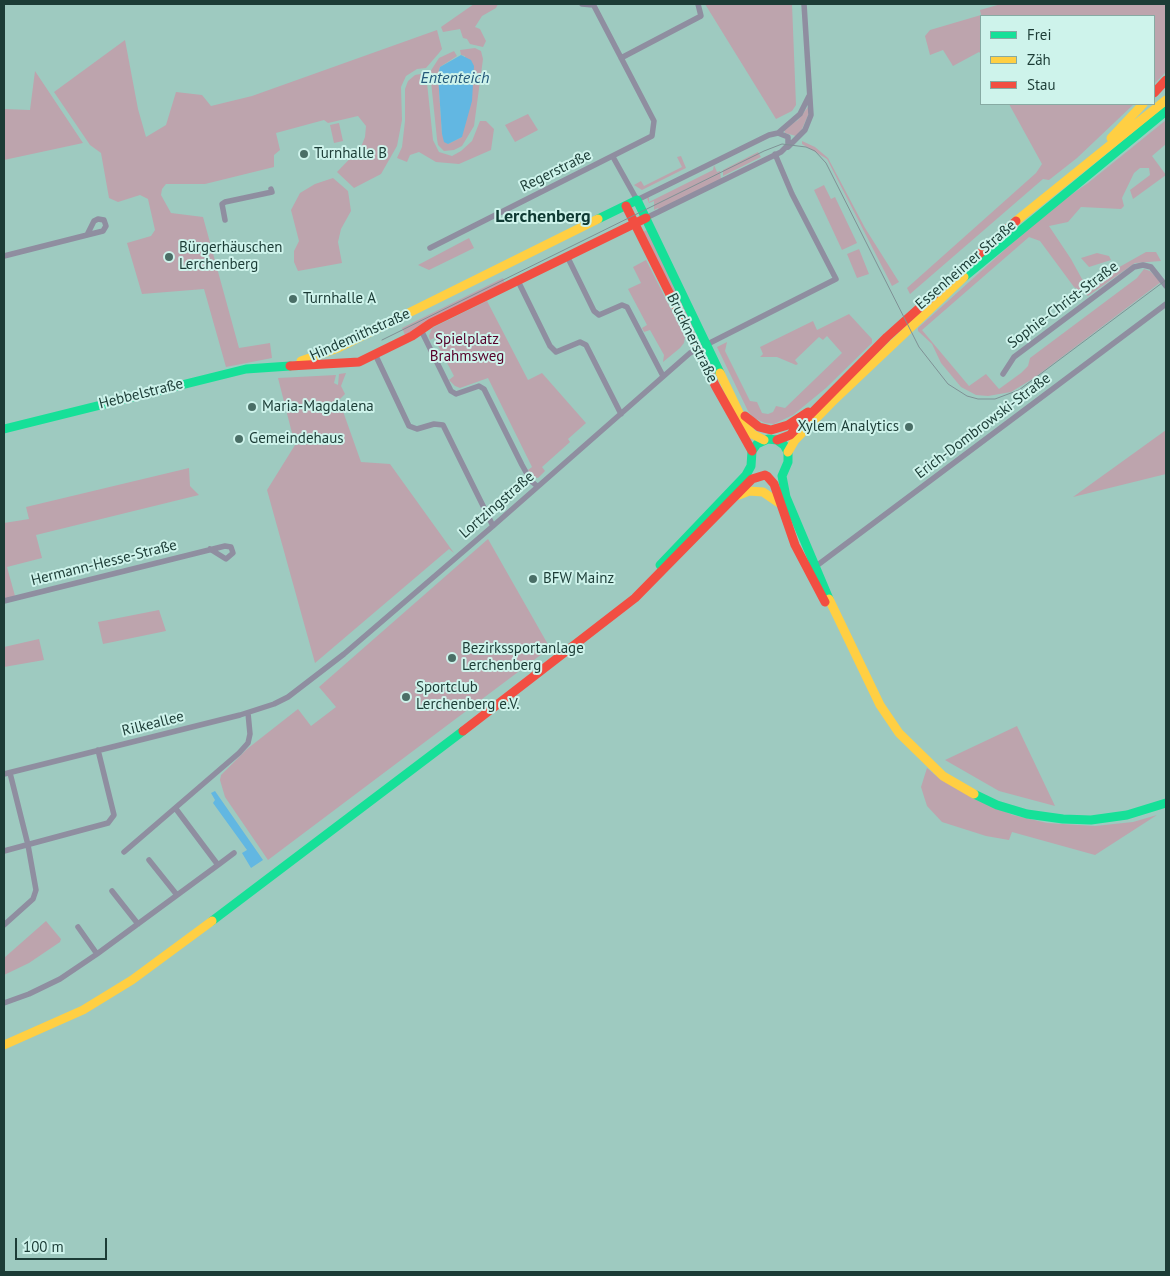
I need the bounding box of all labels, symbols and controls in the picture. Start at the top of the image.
legend [980,15,1155,105]
text: Frei [1027,25,1052,44]
text: Zäh [1027,50,1051,69]
water label: Ententeich [420,68,490,88]
text: Stau [1027,75,1056,94]
place label: Turnhalle B [314,145,387,163]
street label: Regerstraße [518,146,594,196]
marker: Turnhalle B [298,148,310,160]
district label: Lerchenberg [495,206,591,228]
street label: Essenheimer Straße [912,216,1020,314]
place label: Bürgerhäuschen Lerchenberg [179,239,283,274]
marker: Bürgerhäuschen Lerchenberg [163,251,175,263]
street label: Sophie-Christ-Straße [1004,258,1122,352]
place label: Turnhalle A [303,290,376,308]
street label: Brucknerstraße [663,290,721,386]
marker: Turnhalle A [287,293,299,305]
street label: Hindemithstraße [307,305,413,365]
park label: Spielplatz Brahmsweg [430,331,504,366]
street label: Erich-Dombrowski-Straße [912,369,1054,483]
street label: Hebbelstraße [97,375,185,413]
place label: Maria-Magdalena [262,398,374,416]
marker: Maria-Magdalena [246,401,258,413]
place label: Xylem Analytics [797,418,899,436]
marker: Xylem Analytics [903,421,915,433]
place label: Gemeindehaus [249,430,344,448]
marker: Gemeindehaus [233,433,245,445]
street label: Lortzingstraße [456,468,538,542]
street label: Hermann-Hesse-Straße [29,536,179,590]
place label: BFW Mainz [543,570,614,588]
marker: BFW Mainz [527,573,539,585]
place label: Bezirkssportanlage Lerchenberg [462,640,584,675]
marker: Bezirkssportanlage Lerchenberg [446,652,458,664]
place label: Sportclub Lerchenberg e.V. [416,679,520,714]
marker: Sportclub Lerchenberg e.V. [400,691,412,703]
street label: Rilkeallee [120,708,186,740]
scale bar [18,1228,110,1260]
text: 100 m [23,1237,64,1256]

